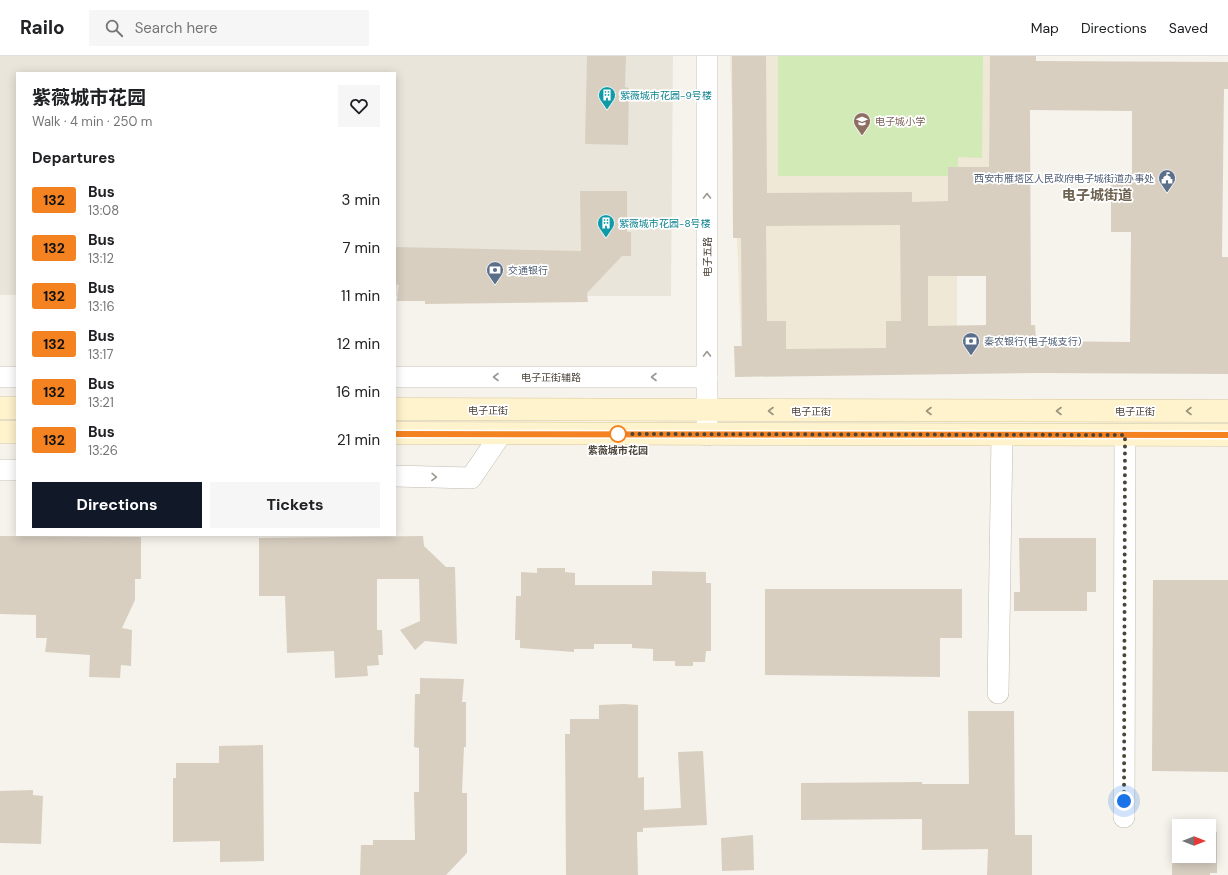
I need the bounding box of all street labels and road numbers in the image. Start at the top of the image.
street label: 电子五路 [701,237,714,277]
street label: 电子正街辅路 [521,371,581,384]
street label: 电子正街 [468,404,508,417]
street label: 电子正街 [791,405,831,418]
street label: 电子正街 [1115,405,1155,418]

